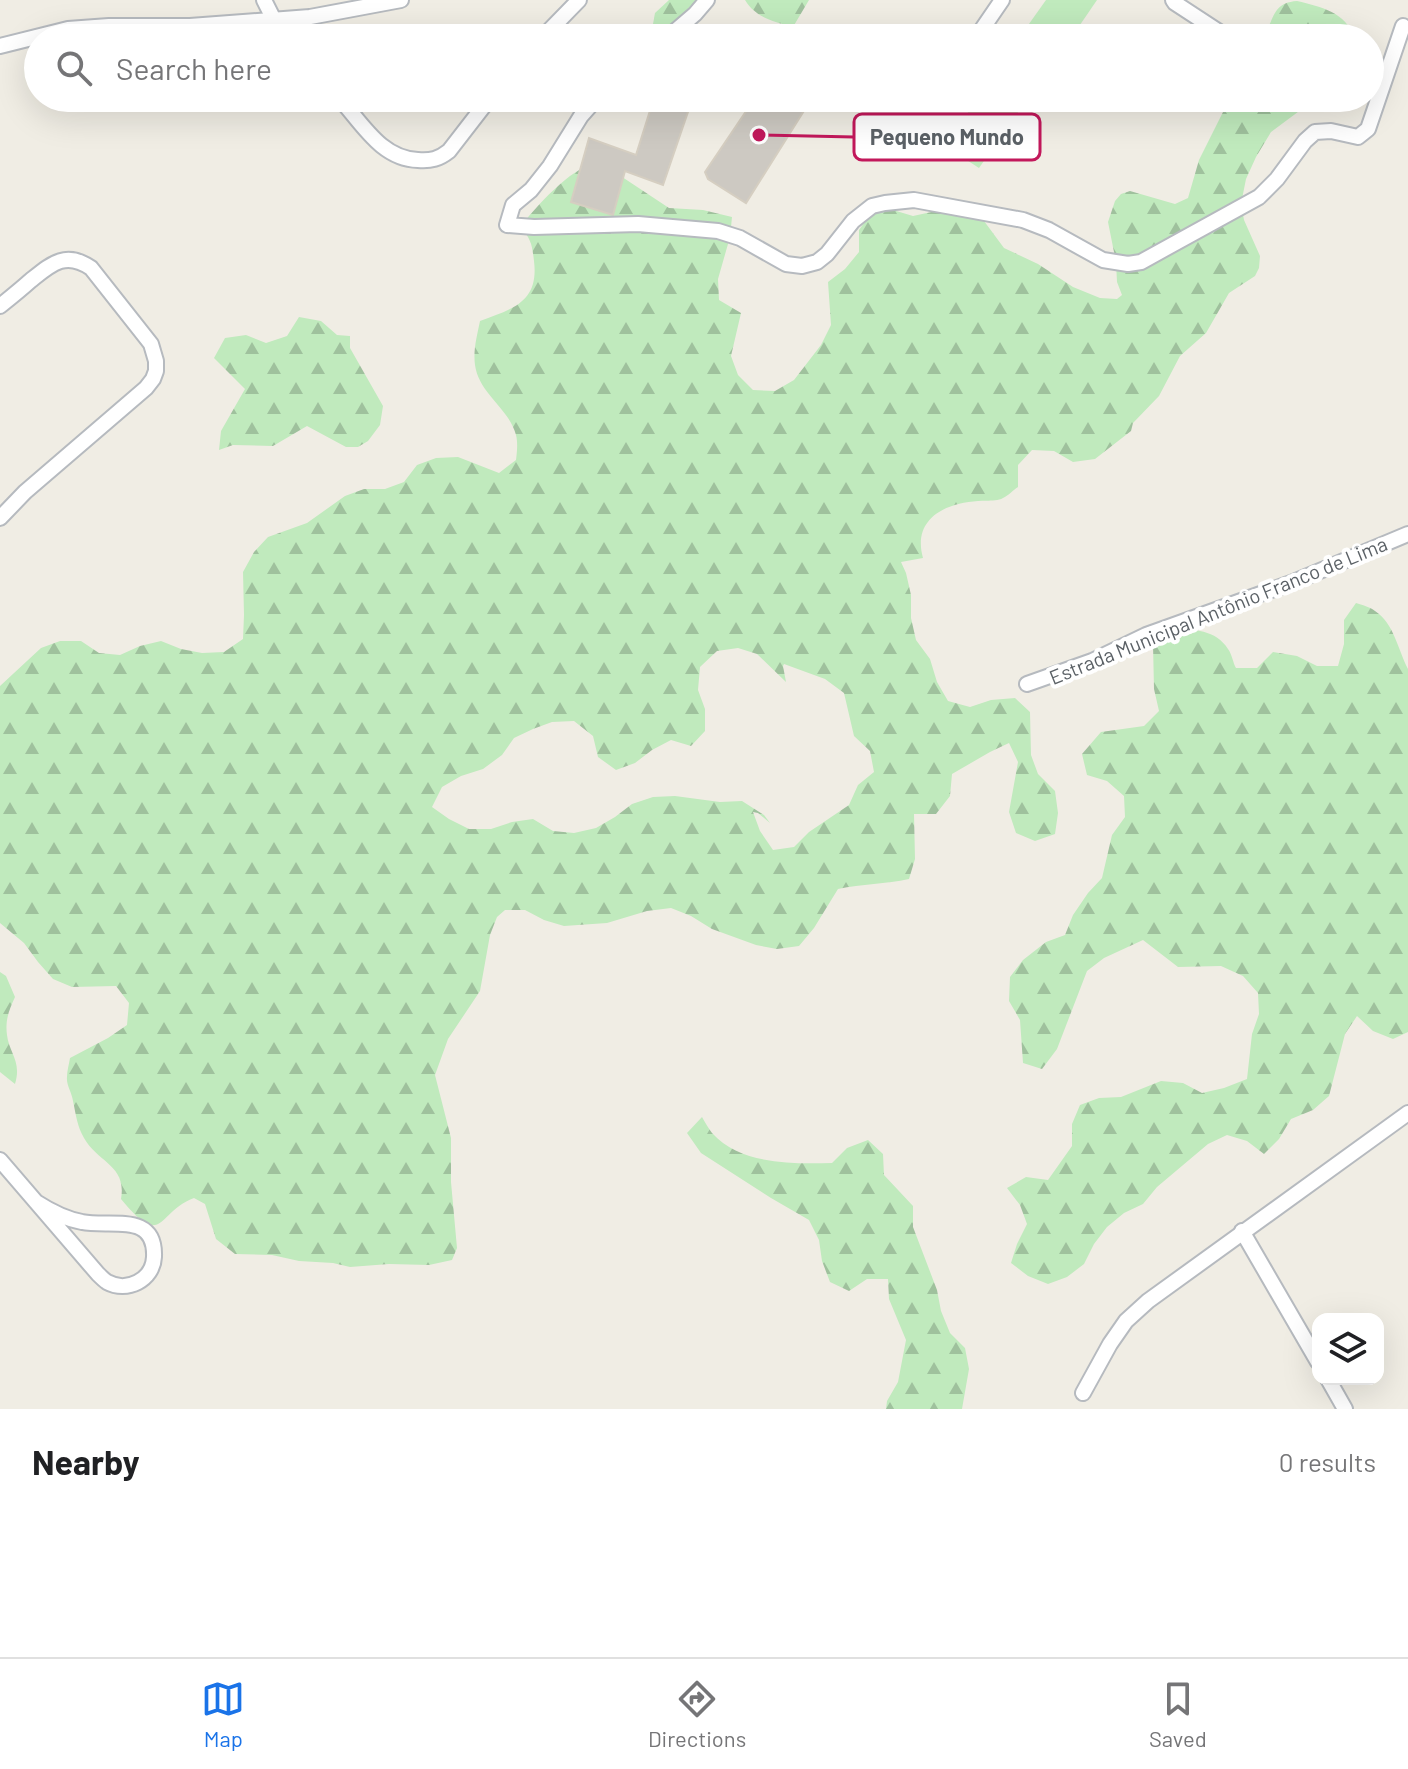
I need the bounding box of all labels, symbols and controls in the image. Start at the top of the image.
search box [24,24,1384,112]
icon: search [52,46,96,90]
text: Search here [116,50,272,86]
callout: Pequeno Mundo [854,114,1040,160]
text: Pequeno Mundo [870,123,1024,149]
street label: Estrada Municipal Antônio Franco de Lima [1045,531,1391,689]
map controls [1312,1313,1384,1385]
button: layers [1312,1313,1384,1385]
text: Nearby [32,1441,140,1482]
text: 0 results [1279,1446,1376,1477]
tab: Map [201,1677,245,1751]
tab: Directions [648,1677,746,1751]
tab: Saved [1149,1677,1207,1751]

